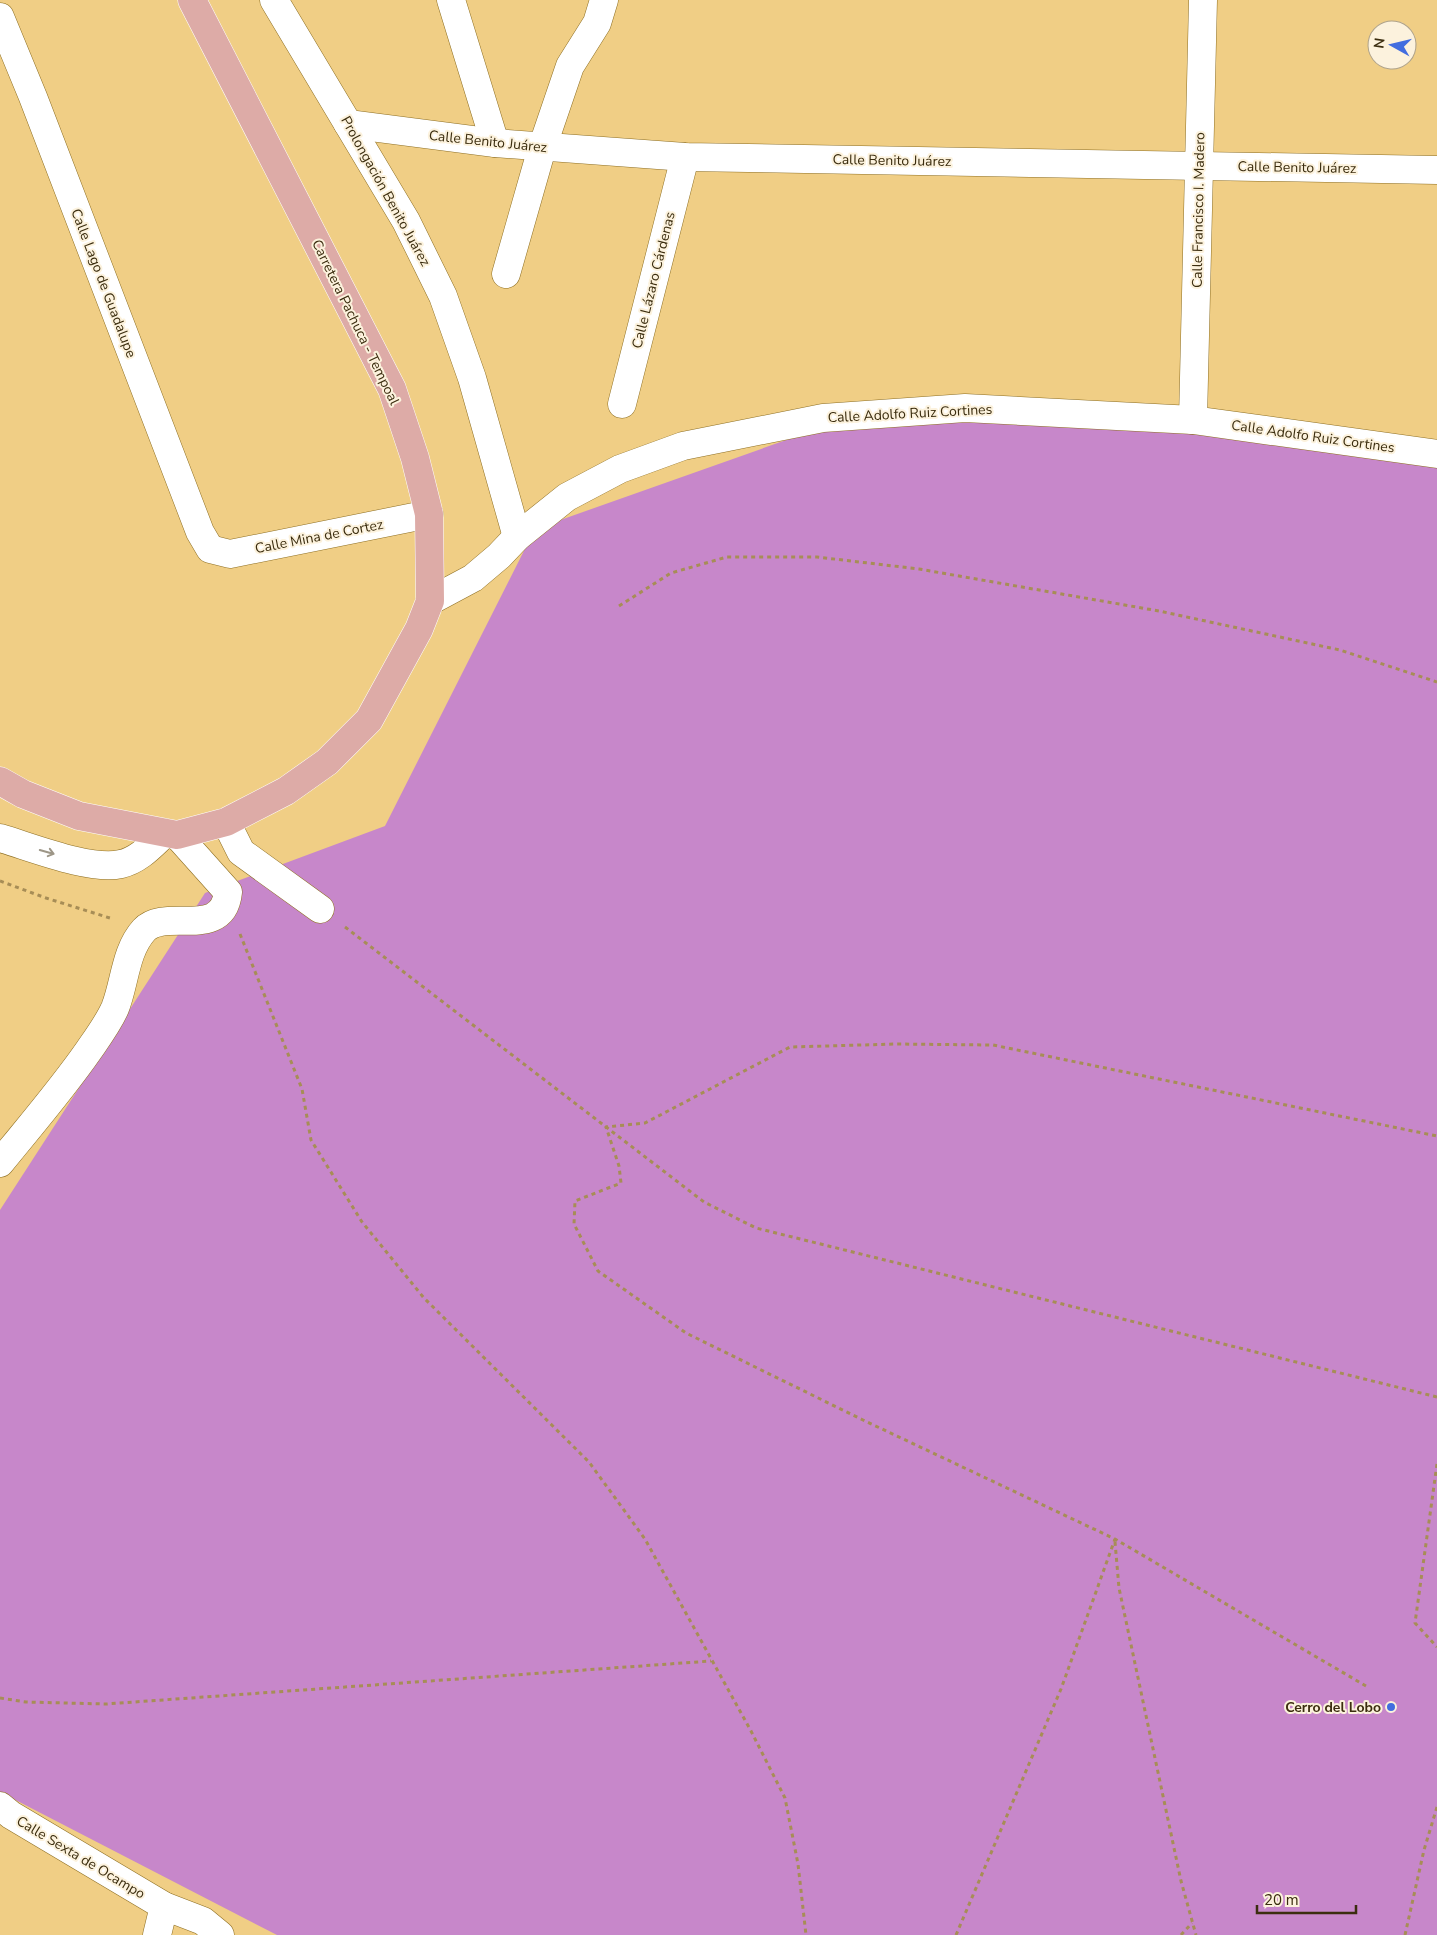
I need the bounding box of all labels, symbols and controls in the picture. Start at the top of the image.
north arrow [1367,20,1417,70]
text: N [1369,37,1390,50]
street label: Prolongación Benito Juárez [336,113,435,270]
street label: Calle Benito Juárez [428,126,549,157]
street label: Calle Francisco I. Madero [1188,132,1209,288]
street label: Calle Benito Juárez [832,150,952,171]
street label: Calle Benito Juárez [1237,157,1357,178]
street label: Calle Lago de Guadalupe [66,206,141,360]
street label: Calle Lázaro Cárdenas [627,210,680,350]
street label: Carretera Pachuca - Tempoal [307,236,404,409]
street label: Calle Adolfo Ruiz Cortines [827,400,993,427]
street label: Calle Adolfo Ruiz Cortines [1230,416,1396,457]
street label: Calle Mina de Cortez [253,515,385,558]
one-way arrow [38,847,54,857]
place label: Cerro del Lobo [1285,1698,1381,1717]
marker: Cerro del Lobo [1385,1701,1397,1713]
street label: Calle Sexta de Ocampo [13,1811,149,1904]
scale bar [1257,1882,1356,1914]
text: 20 m [1264,1890,1299,1910]

